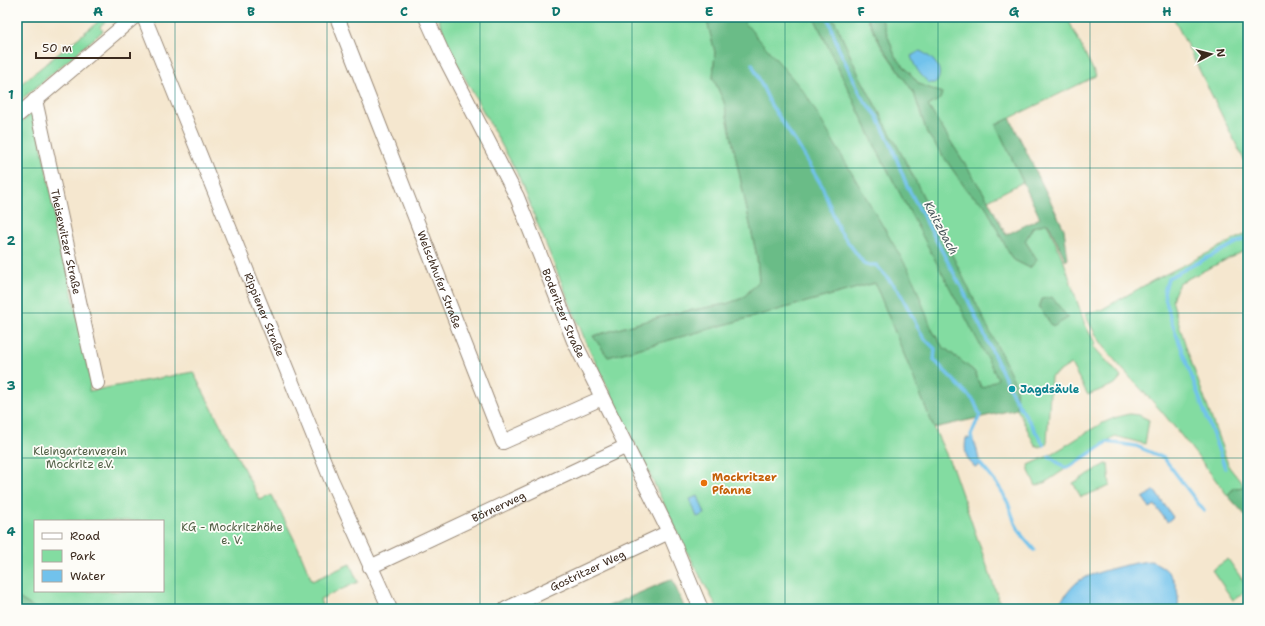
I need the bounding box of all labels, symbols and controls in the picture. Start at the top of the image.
text: A [93,3,103,20]
text: B [247,3,255,20]
text: C [400,3,408,20]
text: D [551,3,561,20]
text: E [705,3,714,20]
text: F [857,3,865,20]
text: G [1009,3,1020,20]
text: H [1162,3,1172,20]
scale bar [36,34,130,60]
north arrow [1191,34,1231,74]
text: 50 m [42,40,72,56]
text: N [1212,48,1228,58]
text: 1 [8,86,14,103]
street label: Theisewitzer Straße [47,188,85,296]
water label: Kaitzbach [920,198,962,258]
street label: Welschhufer Straße [414,228,466,331]
text: 2 [6,232,16,249]
street label: Boderitzer Straße [539,266,589,361]
street label: Rippiener Straße [241,270,288,359]
text: 3 [6,377,16,394]
place label: Jagdsäule [1020,382,1080,397]
marker: Jagdsäule [1007,384,1017,394]
park label: Kleingartenverein Mockritz e.V. [33,444,127,472]
place label: Mockritzer Pfanne [712,470,777,498]
marker: Mockritzer Pfanne [699,478,709,488]
street label: Börnerweg [469,487,528,526]
legend [34,520,164,592]
park label: KG - Mockritzhöhe e. V. [181,520,283,548]
text: 4 [6,523,16,540]
text: Road [70,528,101,544]
street label: Gostritzer Weg [547,546,628,595]
text: Park [70,548,96,564]
text: Water [70,568,106,584]

